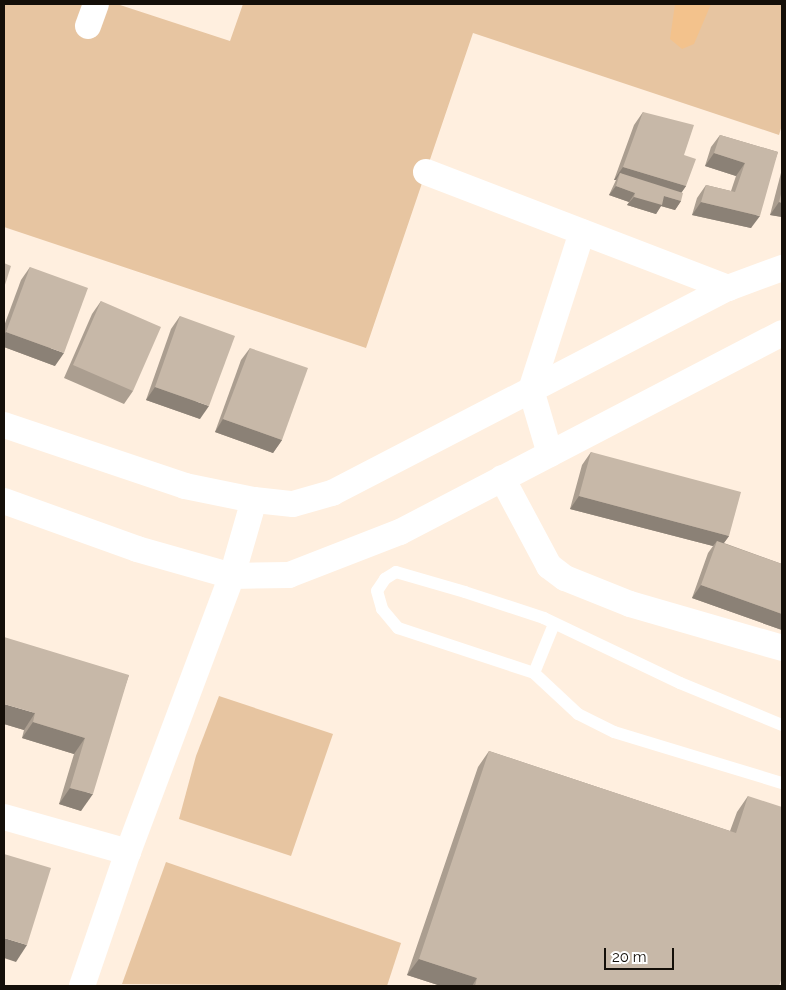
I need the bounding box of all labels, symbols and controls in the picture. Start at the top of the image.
scale bar [606,938,676,970]
text: 20 m [612,948,647,966]

